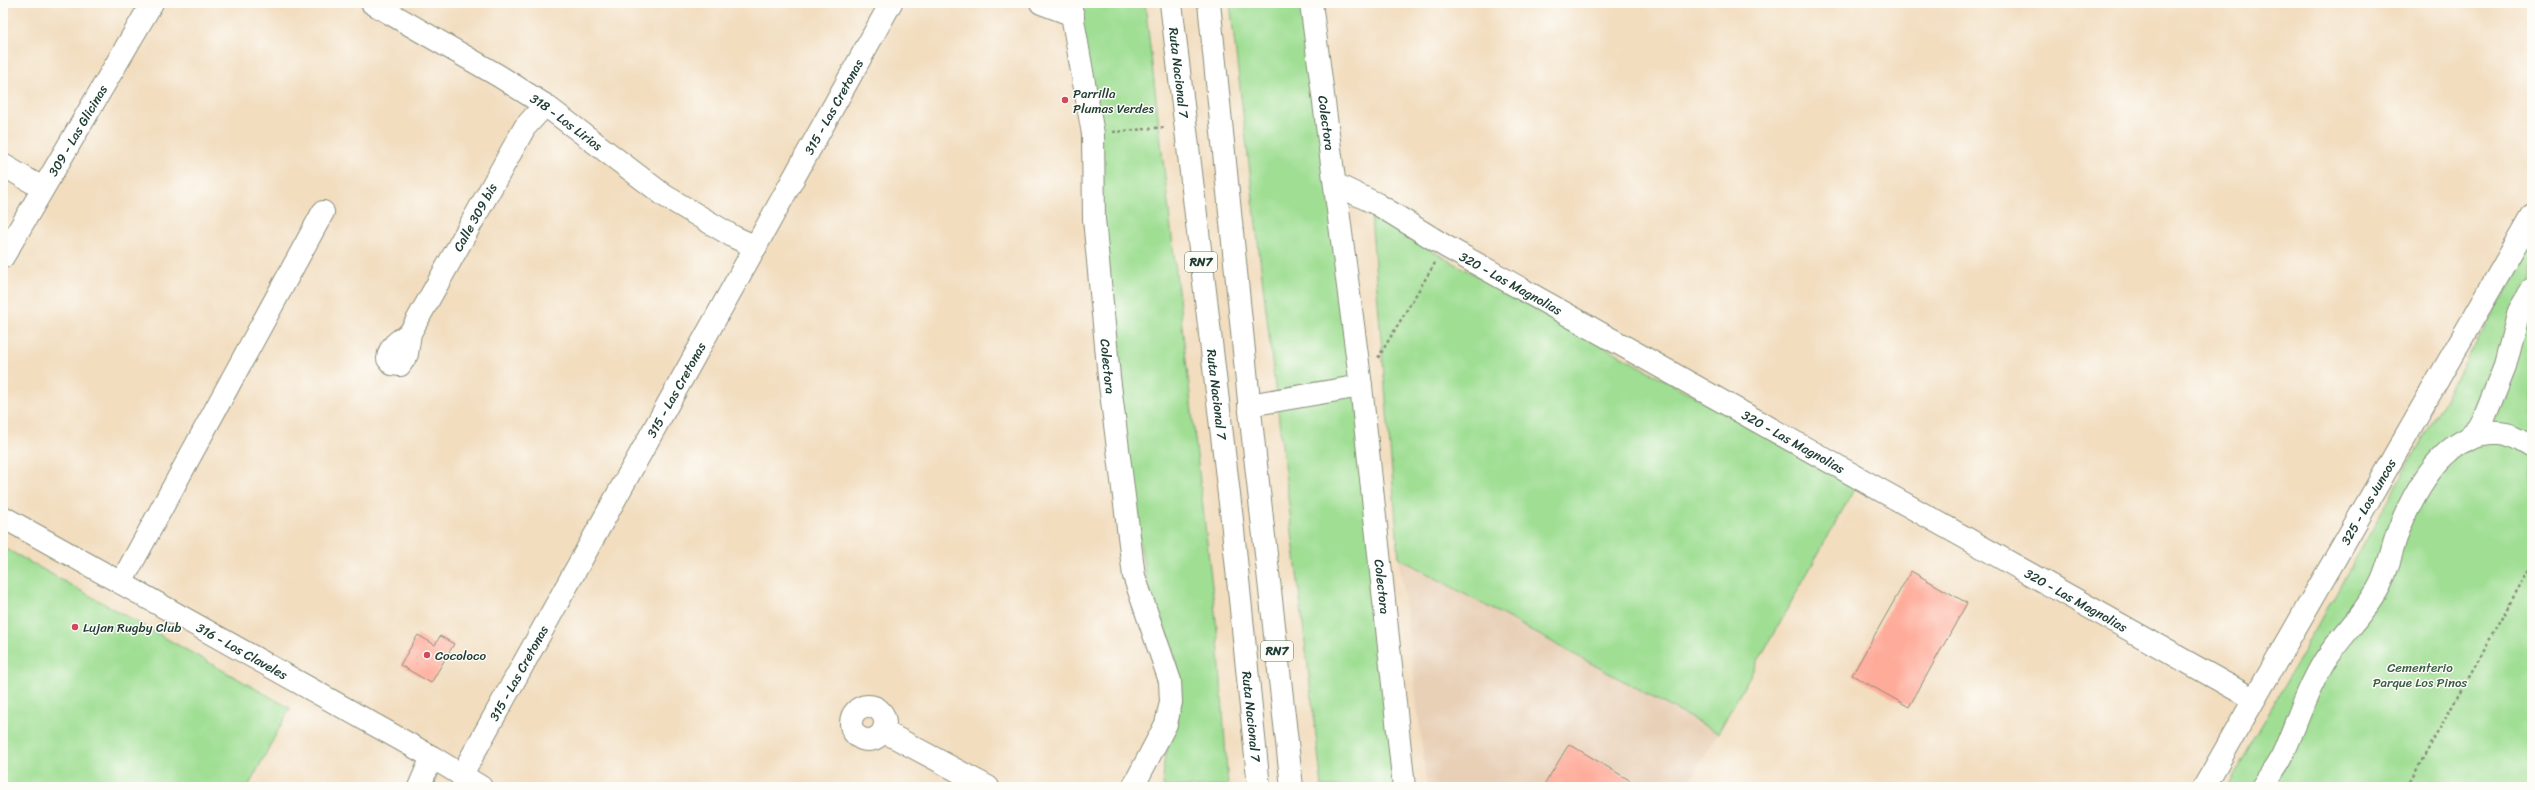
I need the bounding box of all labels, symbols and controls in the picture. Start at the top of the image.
street label: Ruta Nacional 7 [1162,26,1196,121]
street label: 315 - Las Cretonas [797,54,869,159]
street label: 309 - Las Glicinas [41,80,113,181]
place label: Parrilla Plumas Verdes [1073,82,1155,120]
street label: 318 - Los Lirios [525,87,608,157]
street label: Colectora [1312,94,1342,152]
marker: Parrilla Plumas Verdes [1060,95,1070,105]
street label: Calle 309 bis [446,178,503,256]
street label: 320 - Las Magnolias [1455,245,1567,321]
road number: RN7 [1185,252,1217,272]
street label: 315 - Las Cretonas [640,337,712,442]
street label: Colectora [1094,338,1123,396]
street label: Ruta Nacional 7 [1200,348,1234,442]
street label: 320 - Las Magnolias [1738,403,1849,480]
street label: 325 - Los Juncos [2334,453,2402,549]
street label: Colectora [1368,558,1397,616]
street label: 320 - Las Magnolias [2020,562,2132,638]
place label: Lujan Rugby Club [83,616,181,639]
street label: 316 - Los Claveles [192,616,292,686]
street label: 315 - Las Cretonas [482,621,554,725]
marker: Lujan Rugby Club [70,622,80,632]
road number: RN7 [1261,641,1293,661]
place label: Cocoloco [435,644,486,667]
marker: Cocoloco [422,650,432,660]
park label: Cementerio Parque Los Pinos [2373,656,2467,694]
street label: Ruta Nacional 7 [1236,670,1268,764]

